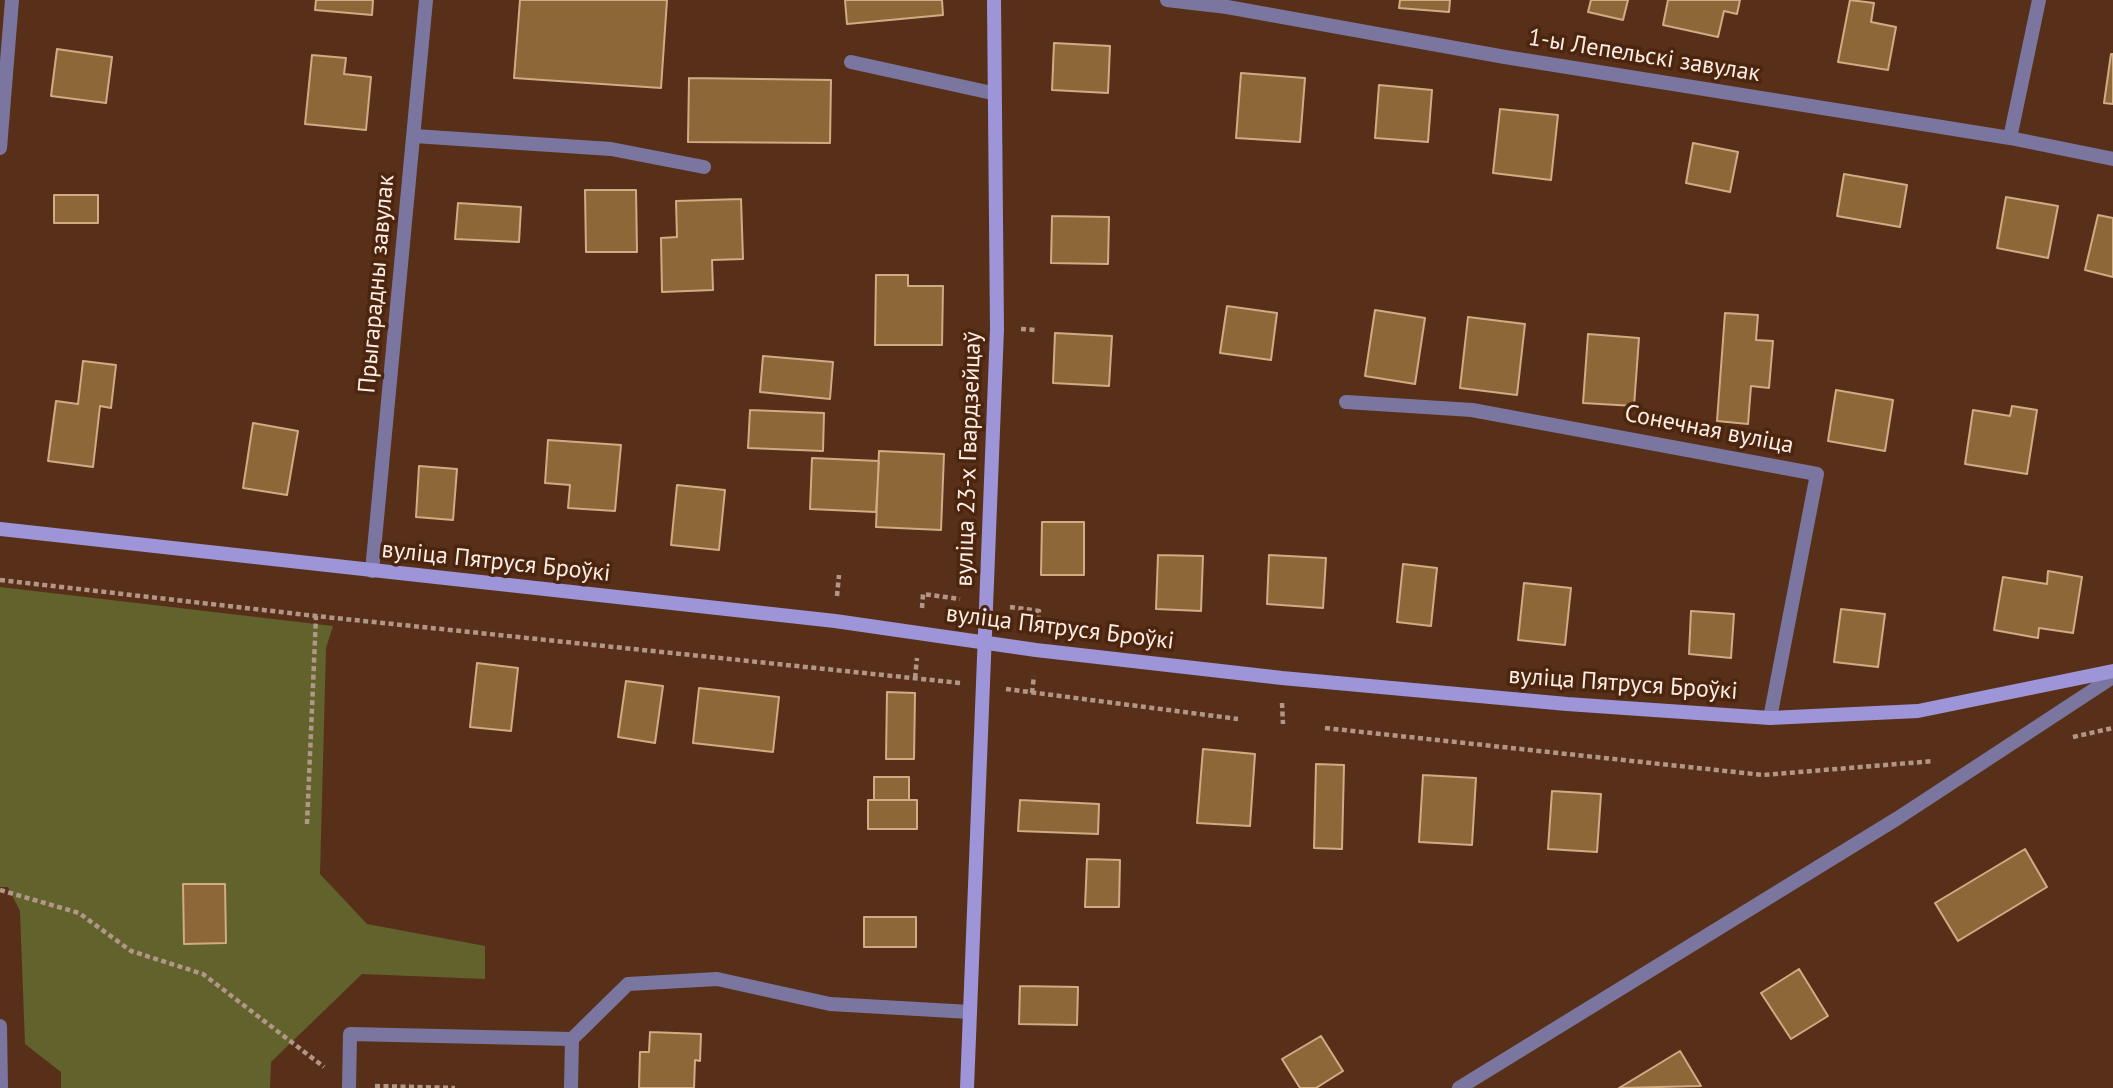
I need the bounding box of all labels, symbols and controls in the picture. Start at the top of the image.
street label: 1-ы Лепельскі завулак [1526,23,1762,89]
street label: Прыгарадны завулак [353,174,401,394]
street label: вуліца 23-х Гвардзейцаў [950,331,988,587]
street label: Сонечная вуліца [1622,399,1796,461]
street label: вуліца Пятруся Броўкі [380,536,612,588]
street label: вуліца Пятруся Броўкі [944,600,1176,656]
street label: вуліца Пятруся Броўкі [1507,662,1739,706]

